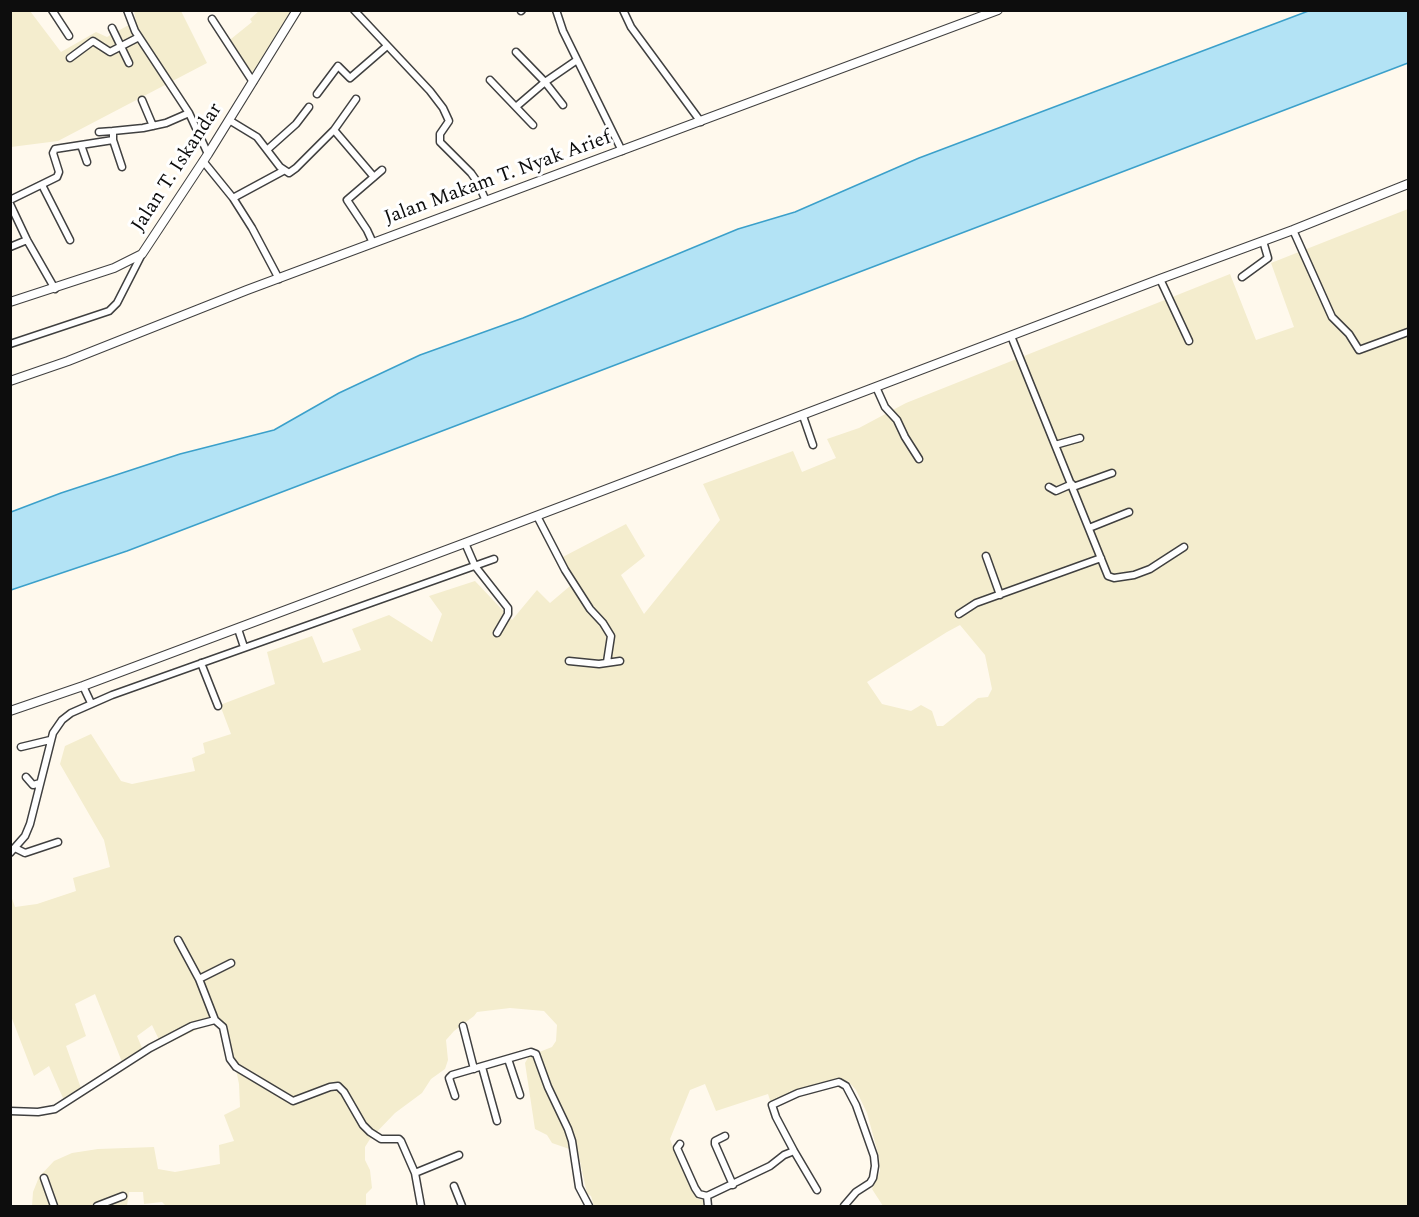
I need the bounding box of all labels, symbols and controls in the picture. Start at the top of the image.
street label: Jalan T. Iskandar [127,99,229,237]
street label: Jalan Makam T. Nyak Arief [381,127,615,231]

